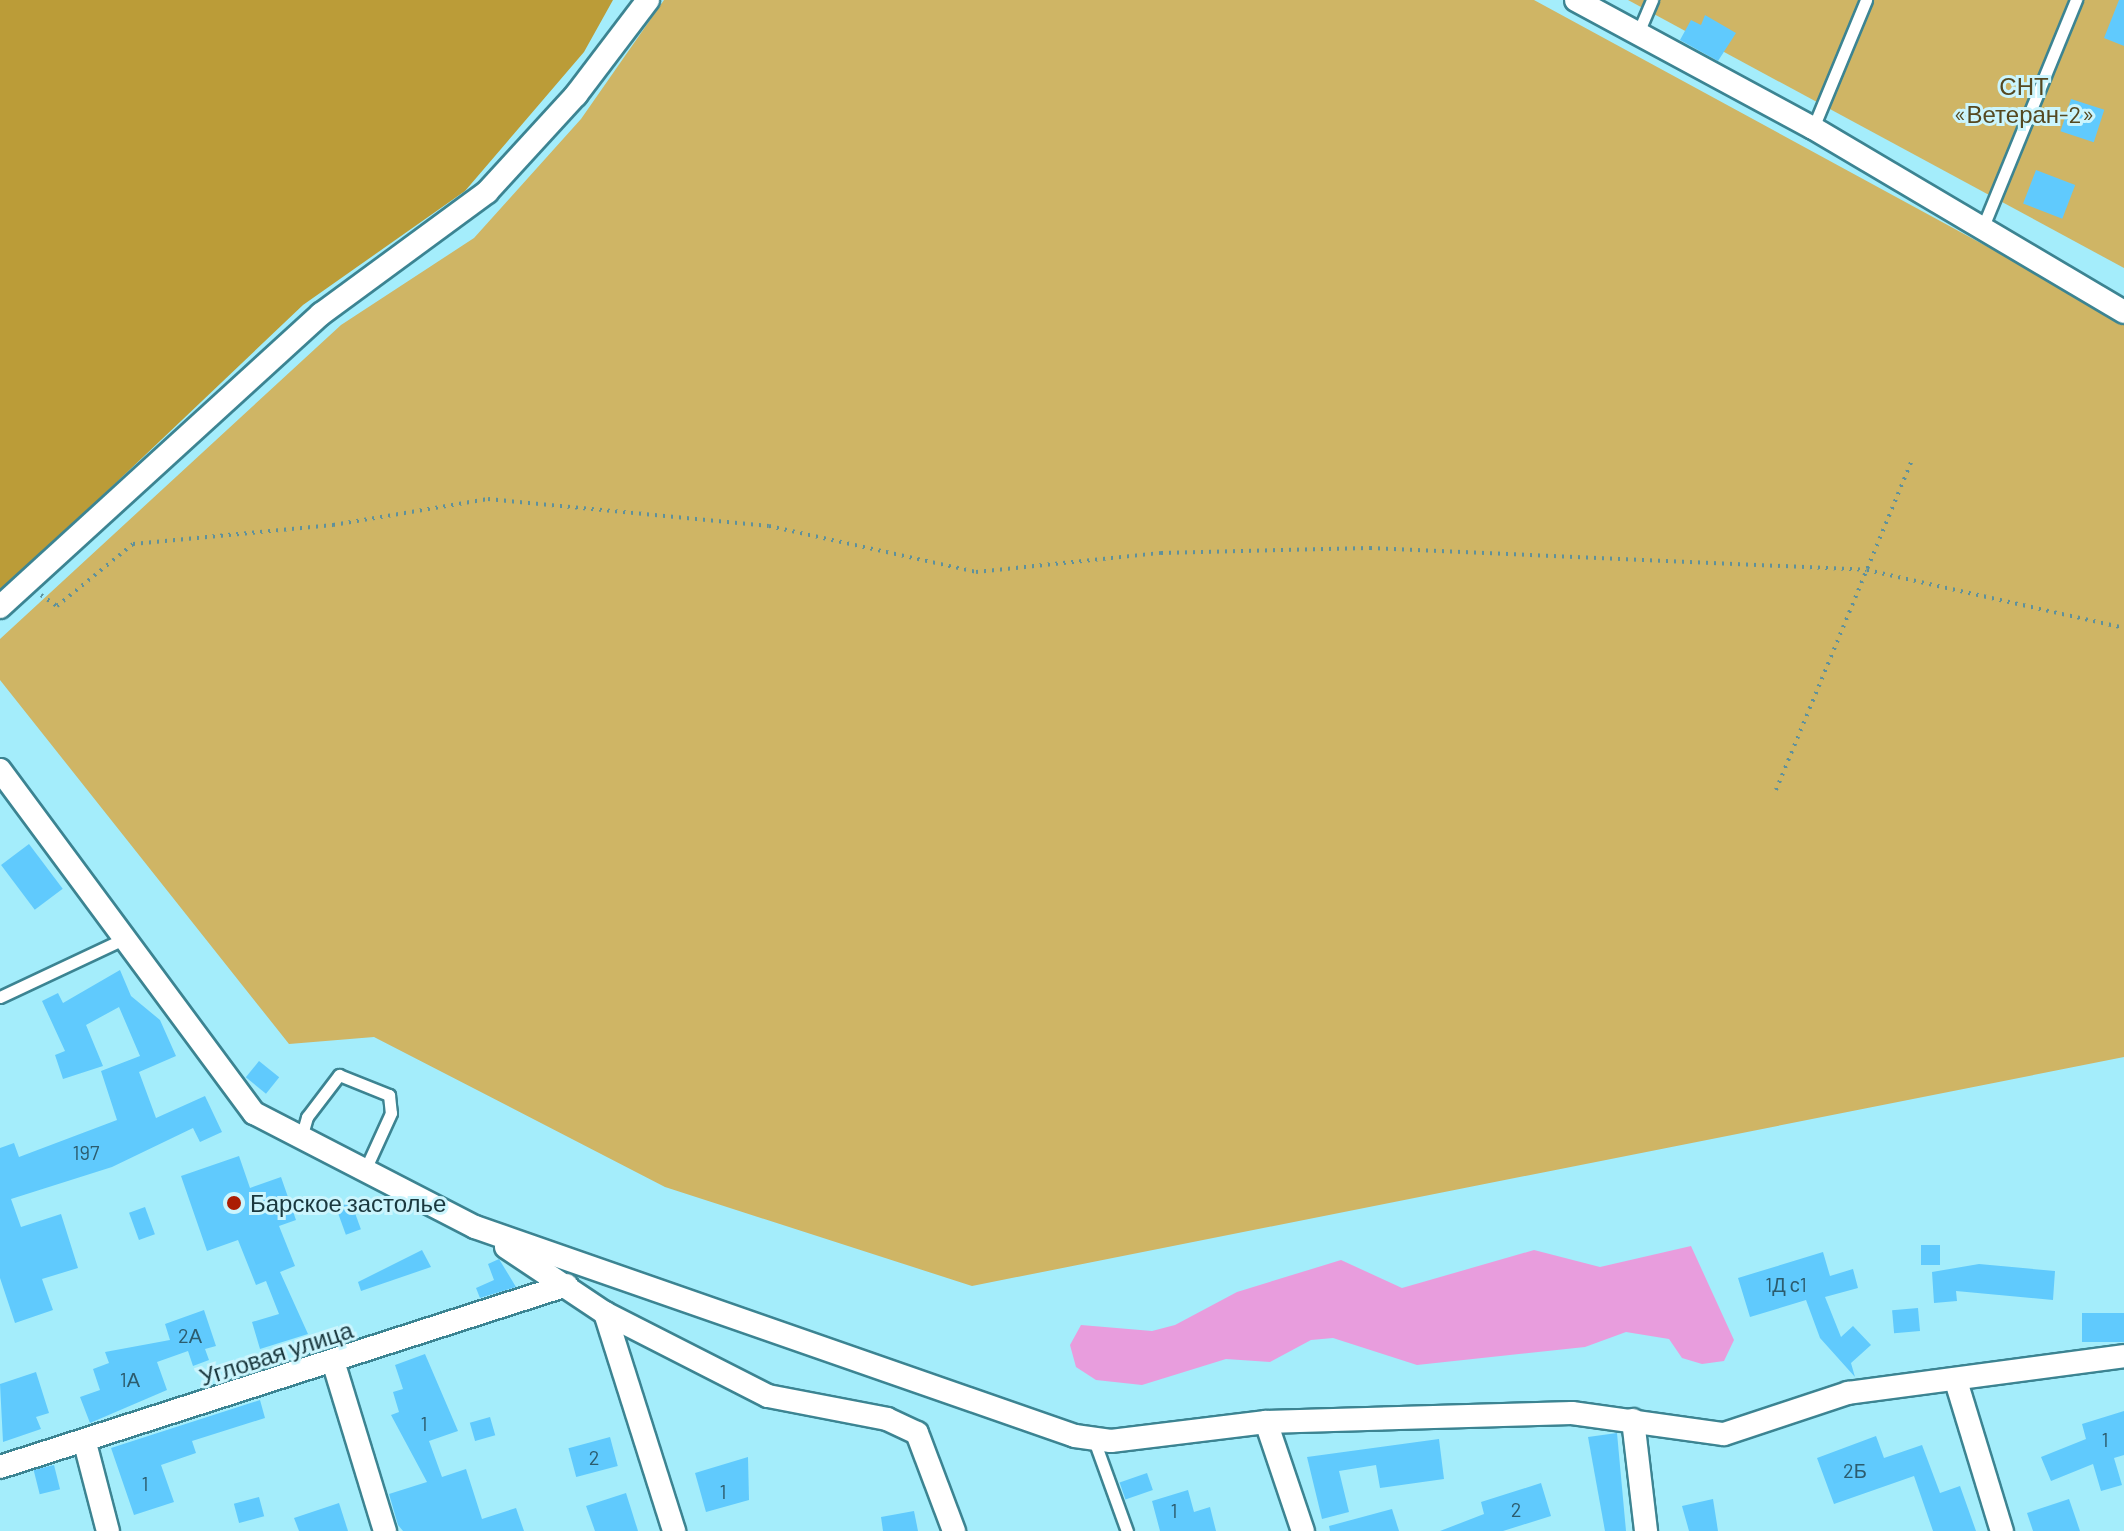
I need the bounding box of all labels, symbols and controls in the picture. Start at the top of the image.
park label: СНТ «Ветеран-2» [1954,72,2094,128]
house number: 197 [73,1140,99,1164]
place label: Барское застолье [250,1189,446,1217]
marker: Барское застолье [225,1194,243,1212]
house number: 1Д с1 [1765,1272,1807,1296]
street label: Угловая улица [196,1315,356,1391]
house number: 2А [178,1323,202,1347]
house number: 1А [120,1367,140,1391]
house number: 1 [421,1411,427,1435]
house number: 1 [2102,1427,2108,1451]
house number: 2 [589,1445,599,1469]
house number: 2Б [1843,1458,1867,1482]
house number: 1 [142,1471,148,1495]
house number: 1 [720,1479,726,1503]
house number: 2 [1511,1497,1521,1521]
house number: 1 [1171,1498,1177,1522]

